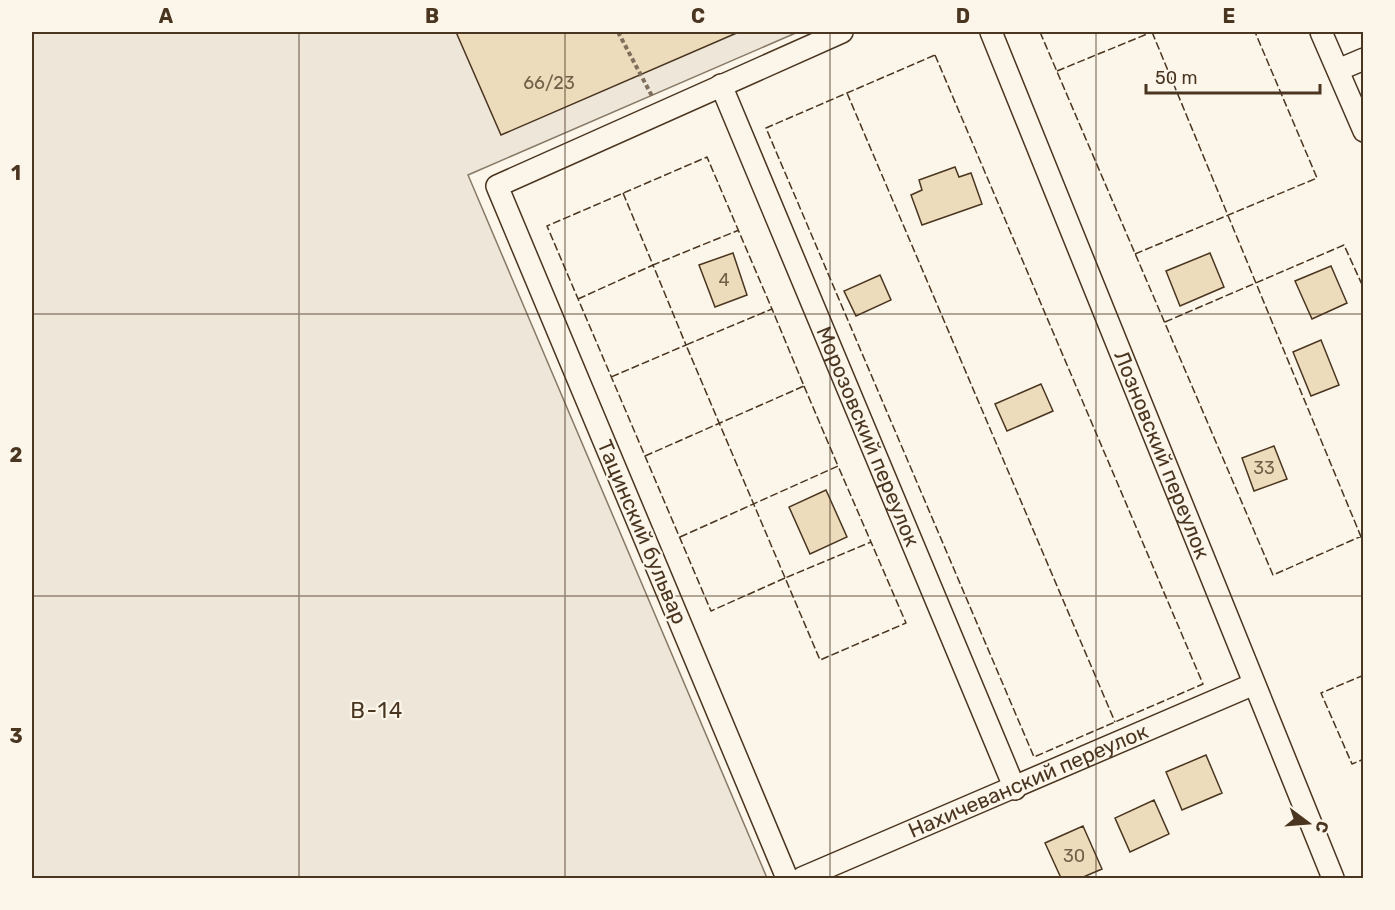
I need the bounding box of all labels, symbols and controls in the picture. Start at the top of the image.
text: A [159,4,174,28]
text: B [425,4,439,28]
text: C [691,4,705,28]
text: D [956,4,970,28]
text: E [1223,4,1235,28]
scale bar [1146,57,1320,95]
text: 50 m [1155,67,1198,89]
house number: 66/23 [523,72,575,94]
text: 1 [11,161,21,185]
house number: 4 [718,269,730,291]
street label: Морозовский переулок [811,323,925,550]
street label: Лозновский переулок [1109,347,1216,562]
street label: Тацинский бульвар [592,436,693,628]
text: 2 [10,443,23,467]
house number: 33 [1253,457,1275,479]
district label: В-14 [350,697,404,724]
street label: Нахичеванский переулок [904,718,1151,843]
text: 3 [9,724,23,748]
north arrow [1278,793,1338,853]
text: С [1311,819,1333,835]
house number: 30 [1063,845,1085,867]

